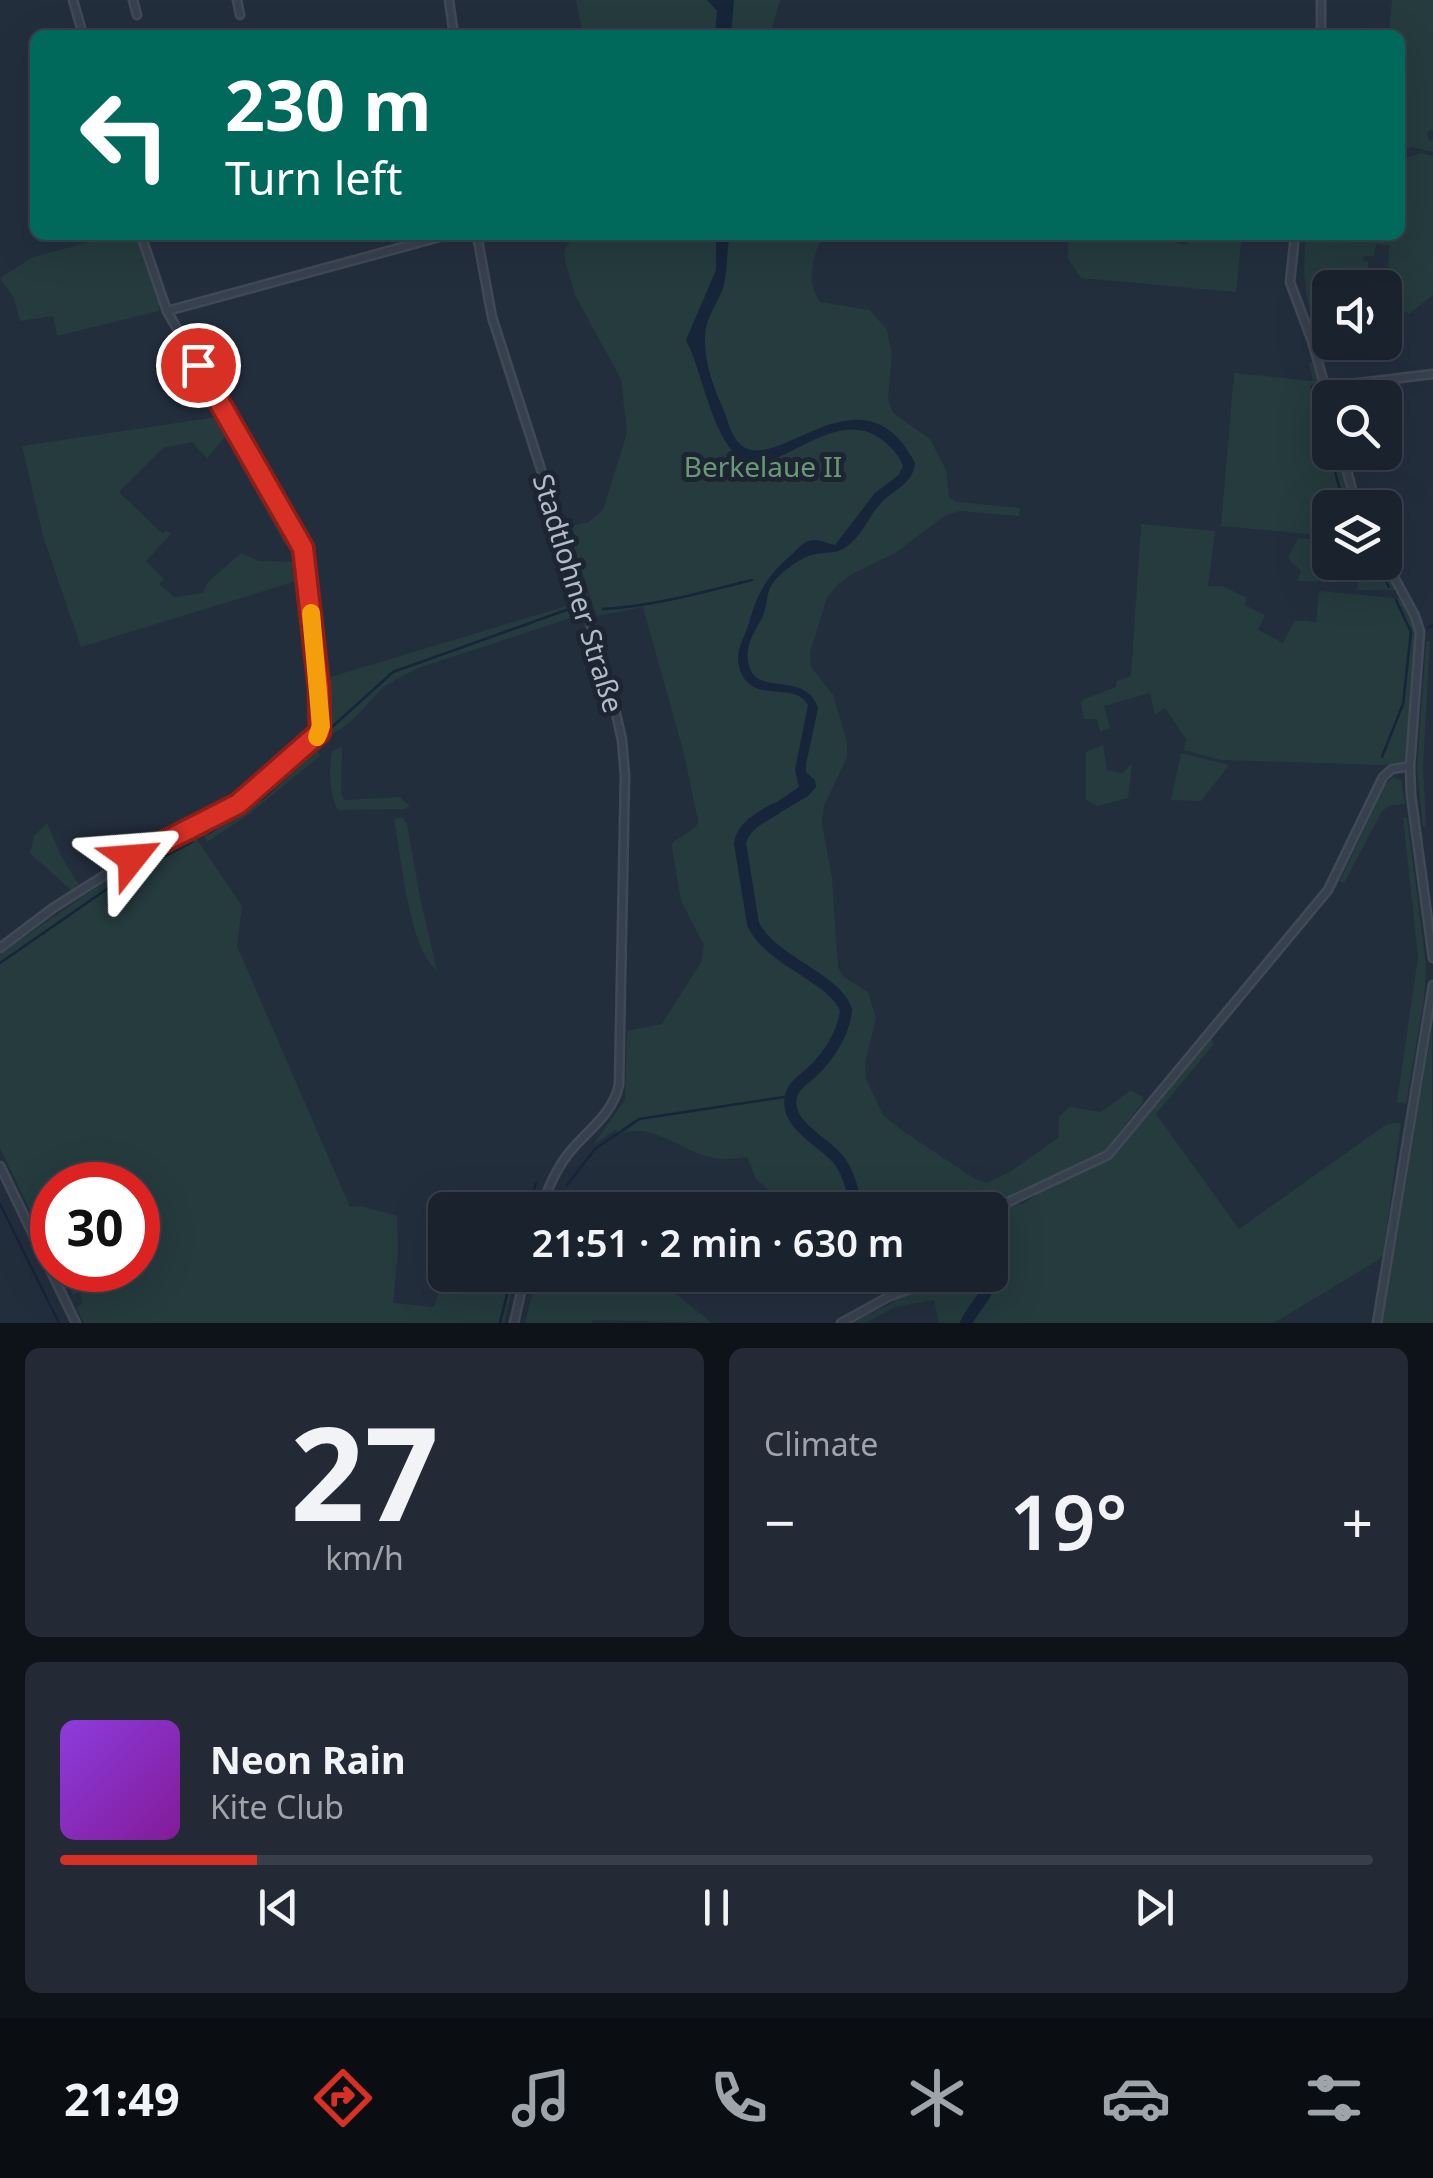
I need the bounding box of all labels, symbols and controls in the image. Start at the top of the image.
text: 230 m [225,56,432,152]
icon: left [60,70,190,200]
text: Turn left [225,147,402,208]
map controls [1312,270,1402,580]
button: sound [1312,270,1402,360]
pin [156,323,241,408]
icon: arrive [171,338,226,393]
button: search [1312,380,1402,470]
park label: Berkelaue II [684,447,842,485]
street label: Stadtlohner Straße [525,469,633,717]
button: layers [1312,490,1402,580]
position arrow [80,806,184,910]
speed limit sign: 30 [30,1162,160,1292]
text: 21:51 · 2 min · 630 m [532,1216,904,1268]
text: 27 [290,1382,439,1559]
text: Climate [764,1422,878,1465]
text: 19° [1010,1470,1127,1572]
text: − [764,1484,795,1559]
text: + [1342,1484,1373,1559]
text: km/h [325,1536,404,1579]
text: Neon Rain [210,1733,406,1785]
text: Kite Club [210,1785,344,1828]
icon: previous [251,1880,306,1935]
icon: pause [689,1880,744,1935]
icon: next [1127,1880,1182,1935]
icon: directions [308,2063,378,2133]
icon: music [506,2063,576,2133]
icon: phone [704,2063,774,2133]
icon: climate [902,2063,972,2133]
icon: car [1101,2063,1171,2133]
icon: filters [1299,2063,1369,2133]
text: 21:49 [64,2068,180,2129]

